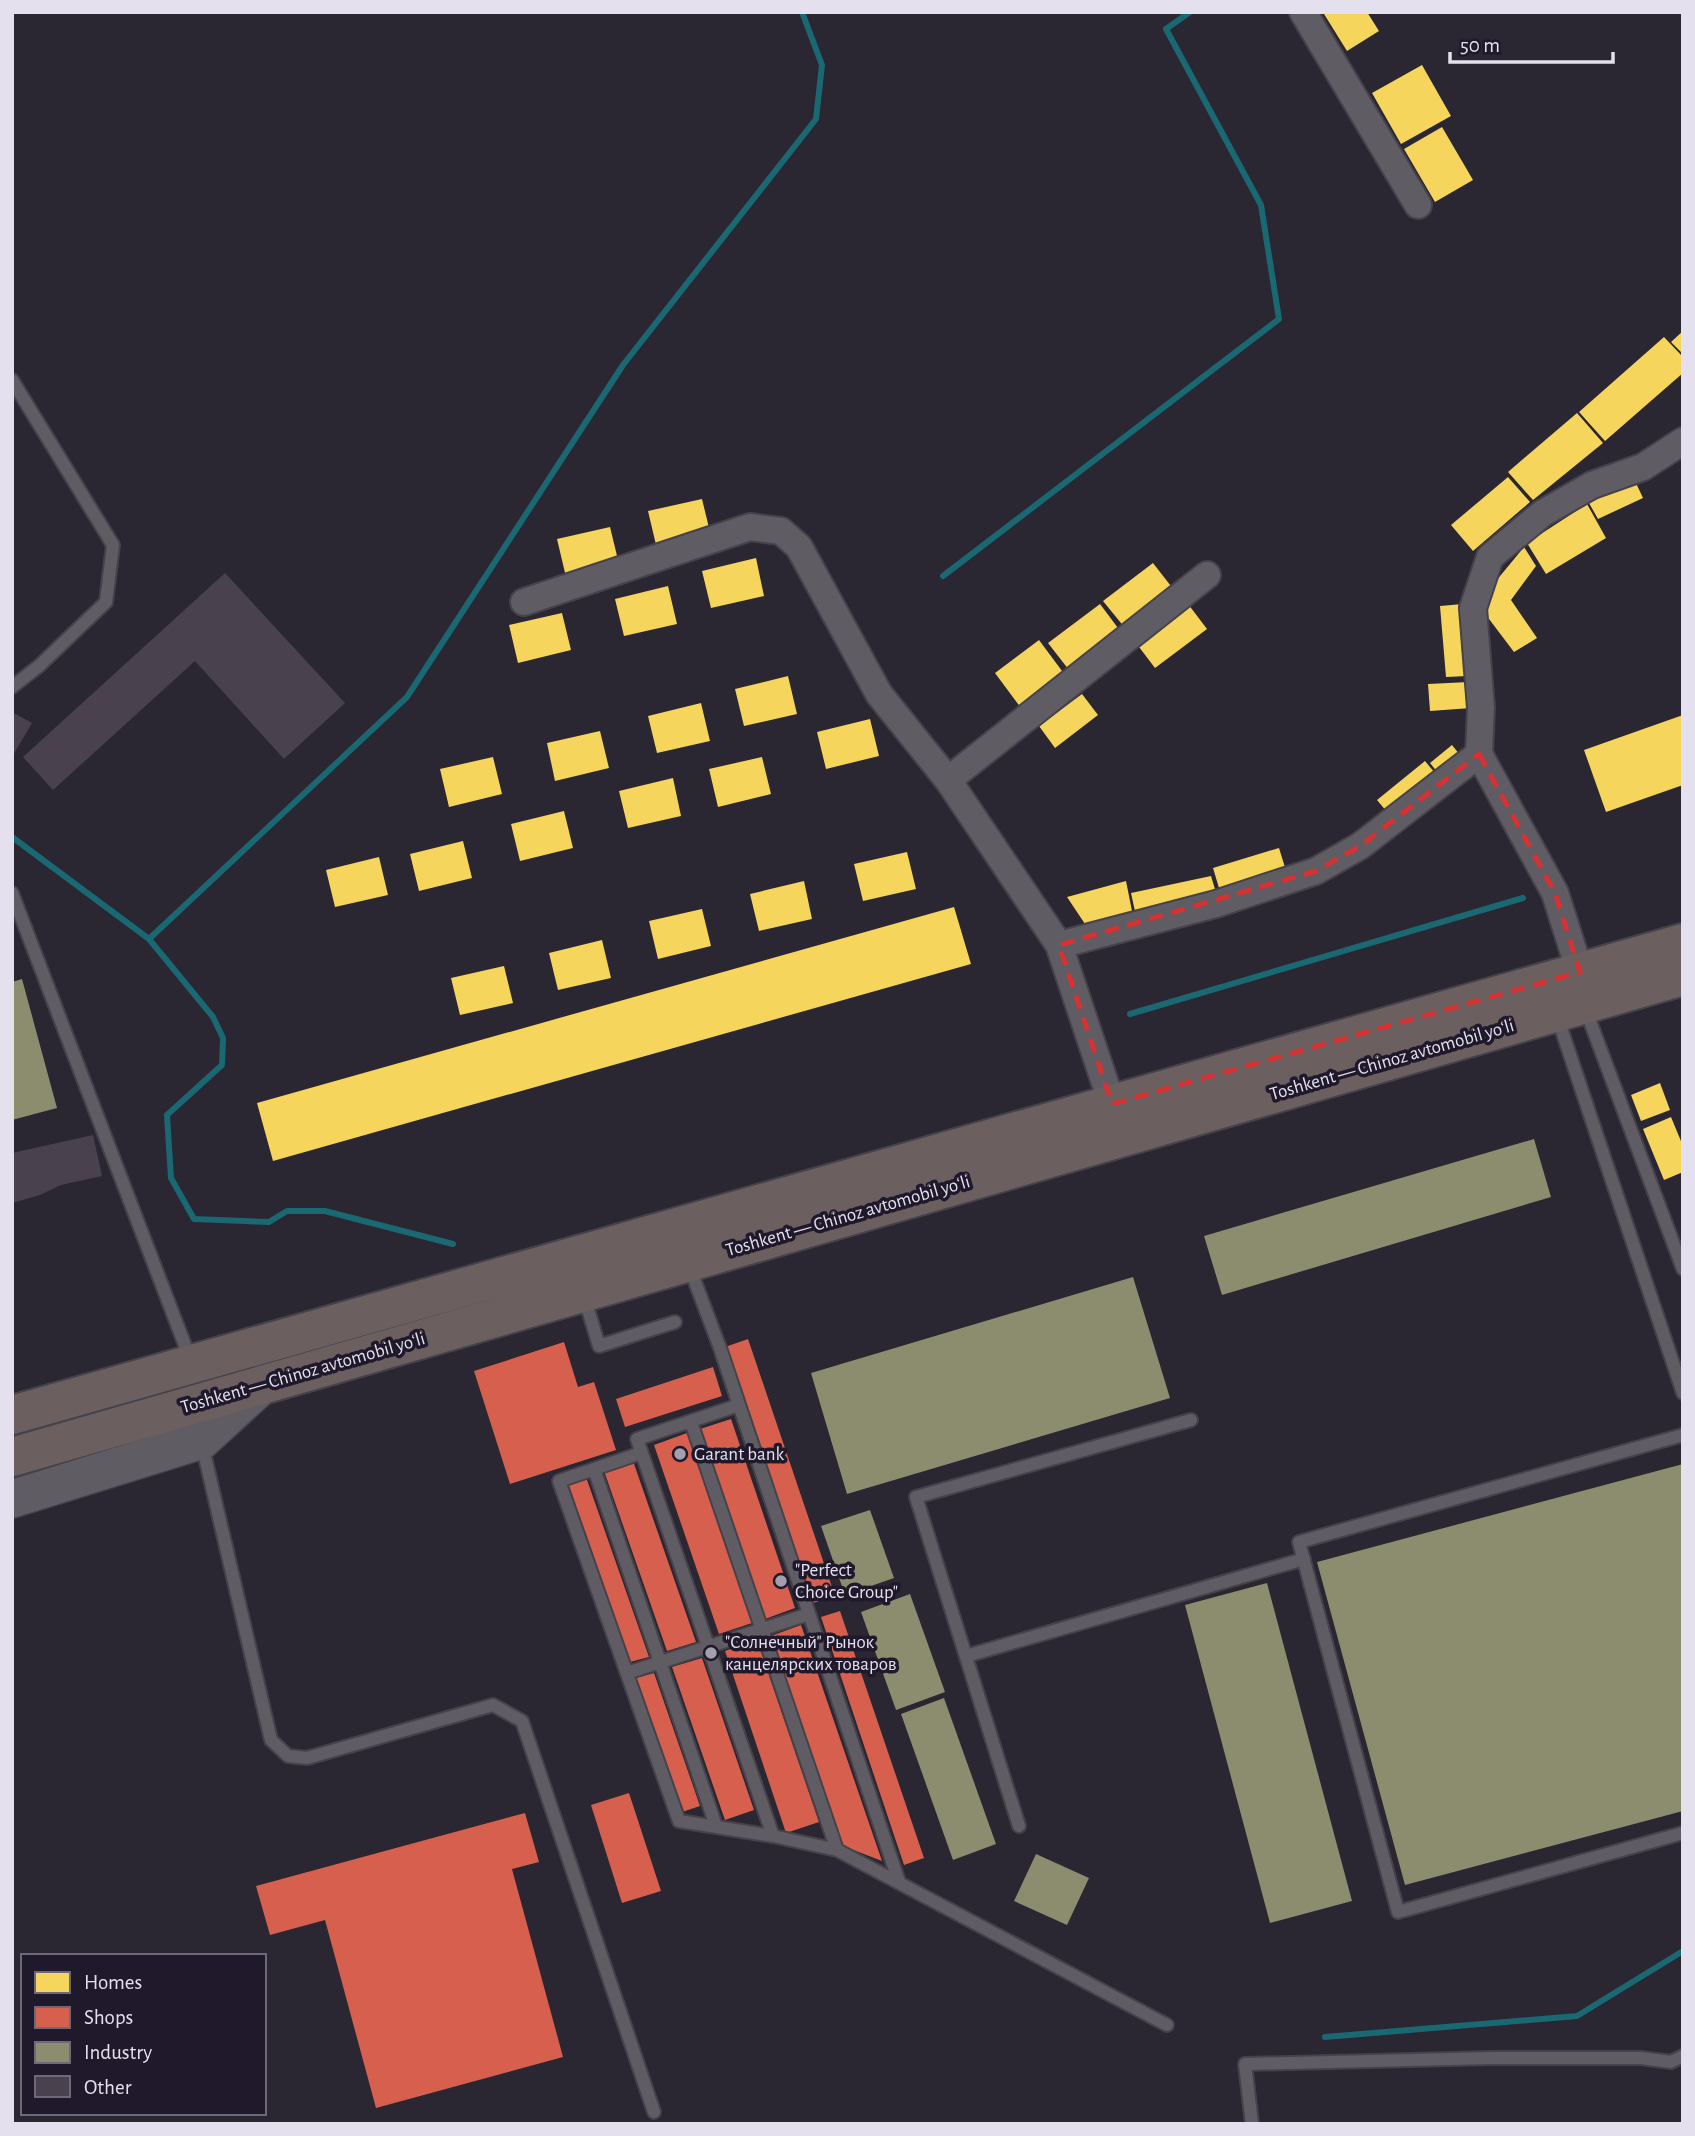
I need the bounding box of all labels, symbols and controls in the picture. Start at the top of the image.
scale bar [1450,21,1613,65]
text: 50 m [1460,35,1500,56]
street label: Toshkent — Chinoz avtomobil yoʻli [1268,1016,1516,1104]
street label: Toshkent — Chinoz avtomobil yoʻli [724,1172,972,1260]
street label: Toshkent — Chinoz avtomobil yoʻli [179,1329,427,1417]
place label: Garant bank [694,1445,784,1464]
marker: Garant bank [672,1446,688,1462]
place label: "Perfect Choice Group" [795,1561,898,1602]
marker: "Perfect Choice Group" [773,1573,789,1589]
place label: "Солнечный" Рынок канцелярских товаров [725,1633,897,1674]
marker: "Солнечный" Рынок канцелярских товаров [703,1645,719,1661]
legend [21,1954,266,2115]
text: Homes [84,1972,142,1993]
text: Shops [84,2007,133,2028]
text: Industry [84,2042,152,2063]
text: Other [84,2077,132,2098]

